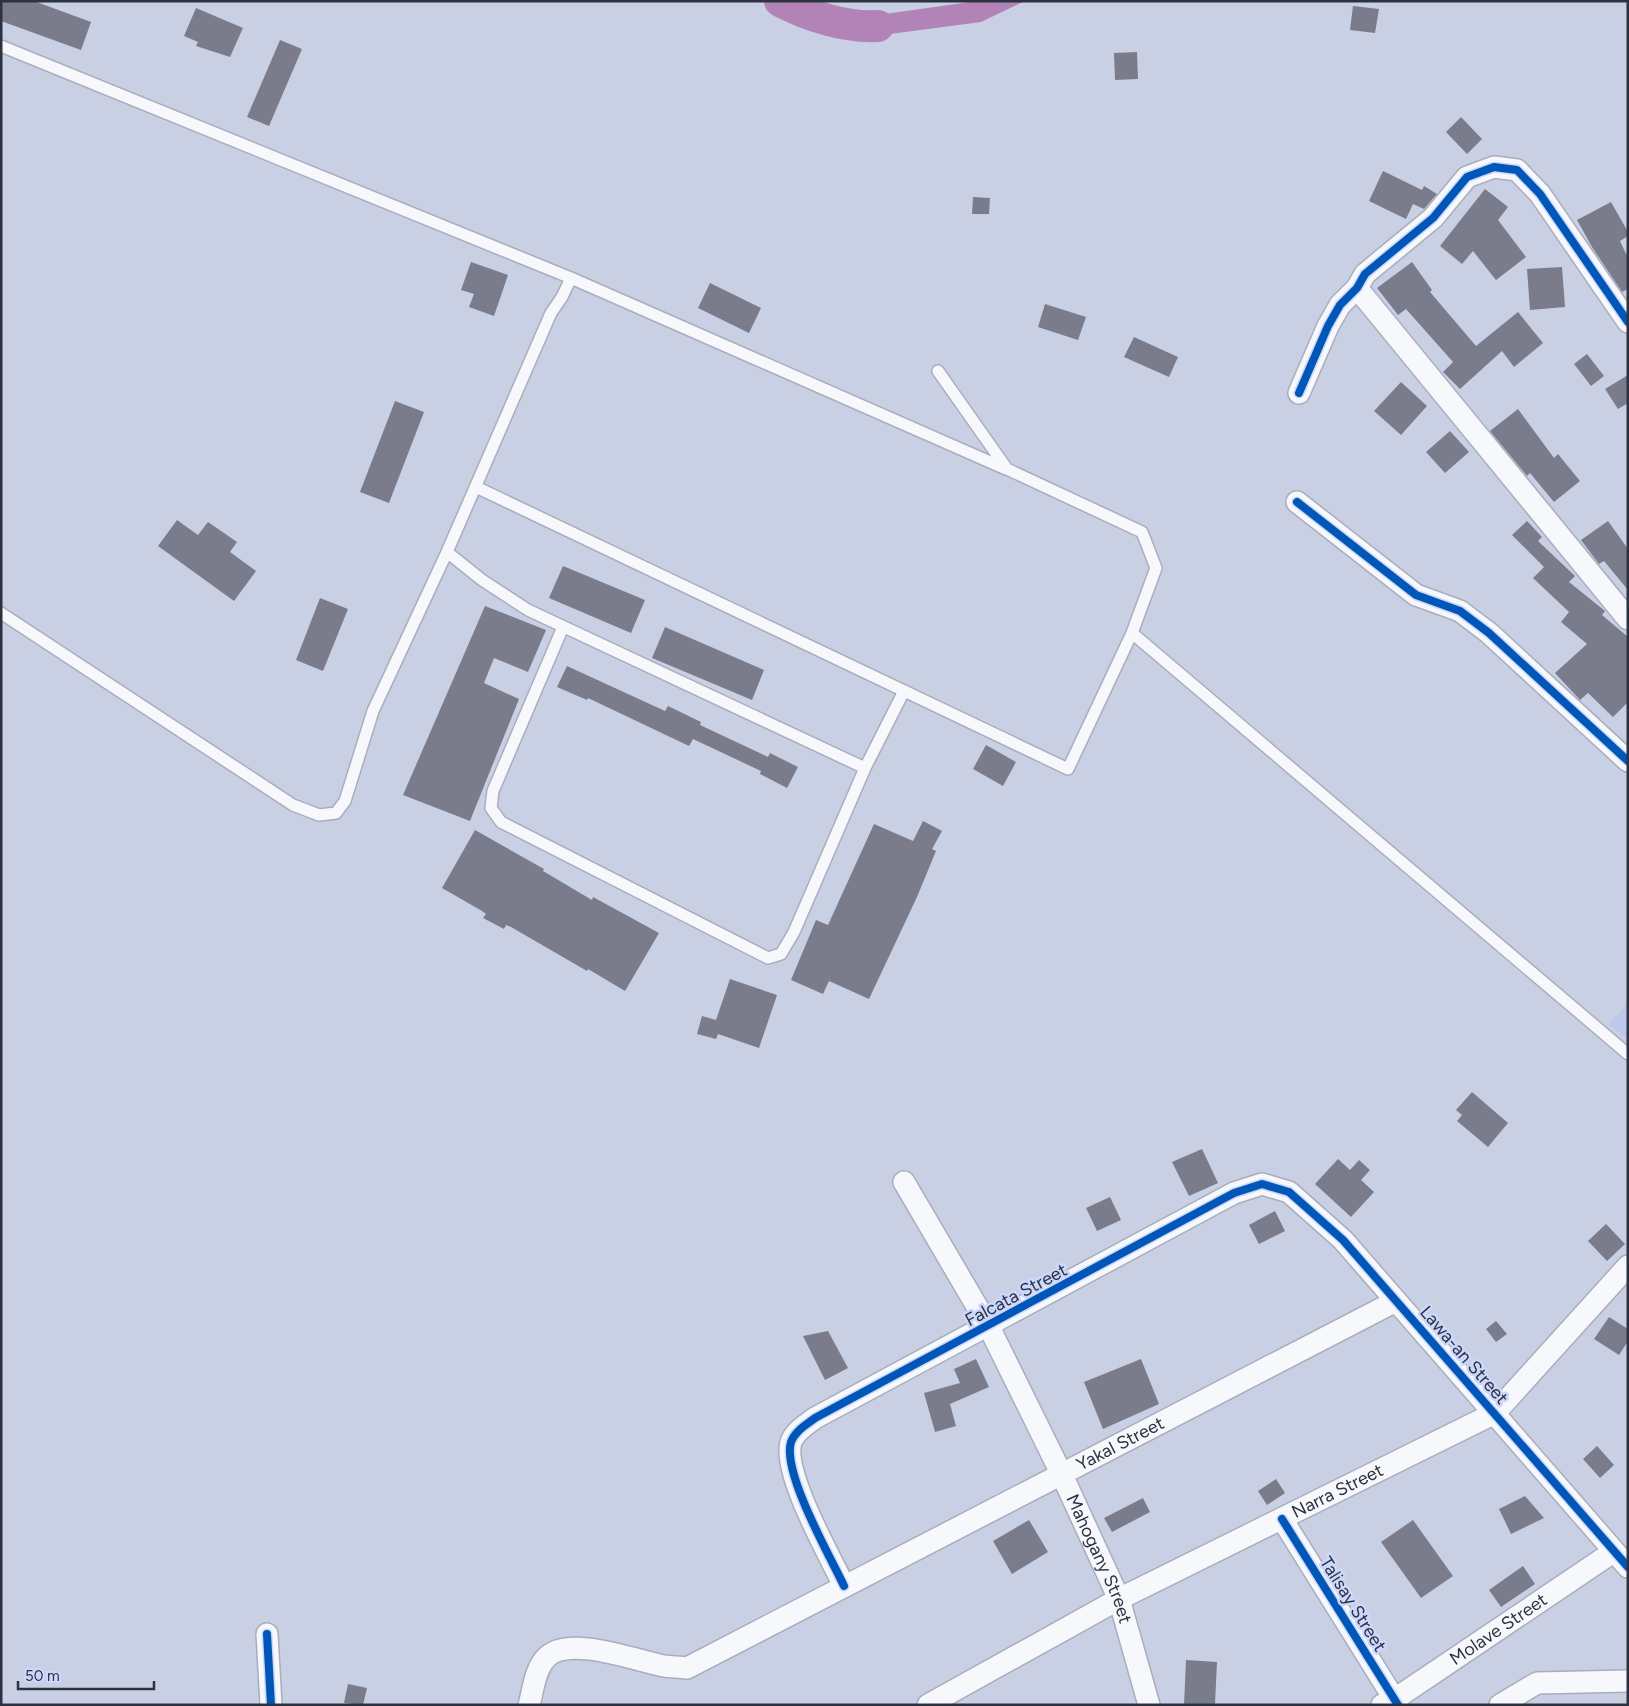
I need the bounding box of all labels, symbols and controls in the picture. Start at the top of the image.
street label: Falcata Street [961,1259,1071,1331]
street label: Lawa-an Street [1415,1301,1513,1409]
street label: Yakal Street [1073,1412,1168,1475]
street label: Narra Street [1288,1459,1387,1523]
street label: Mahogany Street [1061,1491,1136,1626]
street label: Talisay Street [1315,1552,1391,1656]
street label: Molave Street [1446,1589,1551,1670]
scale bar [18,1658,154,1690]
text: 50 m [25,1667,60,1685]

